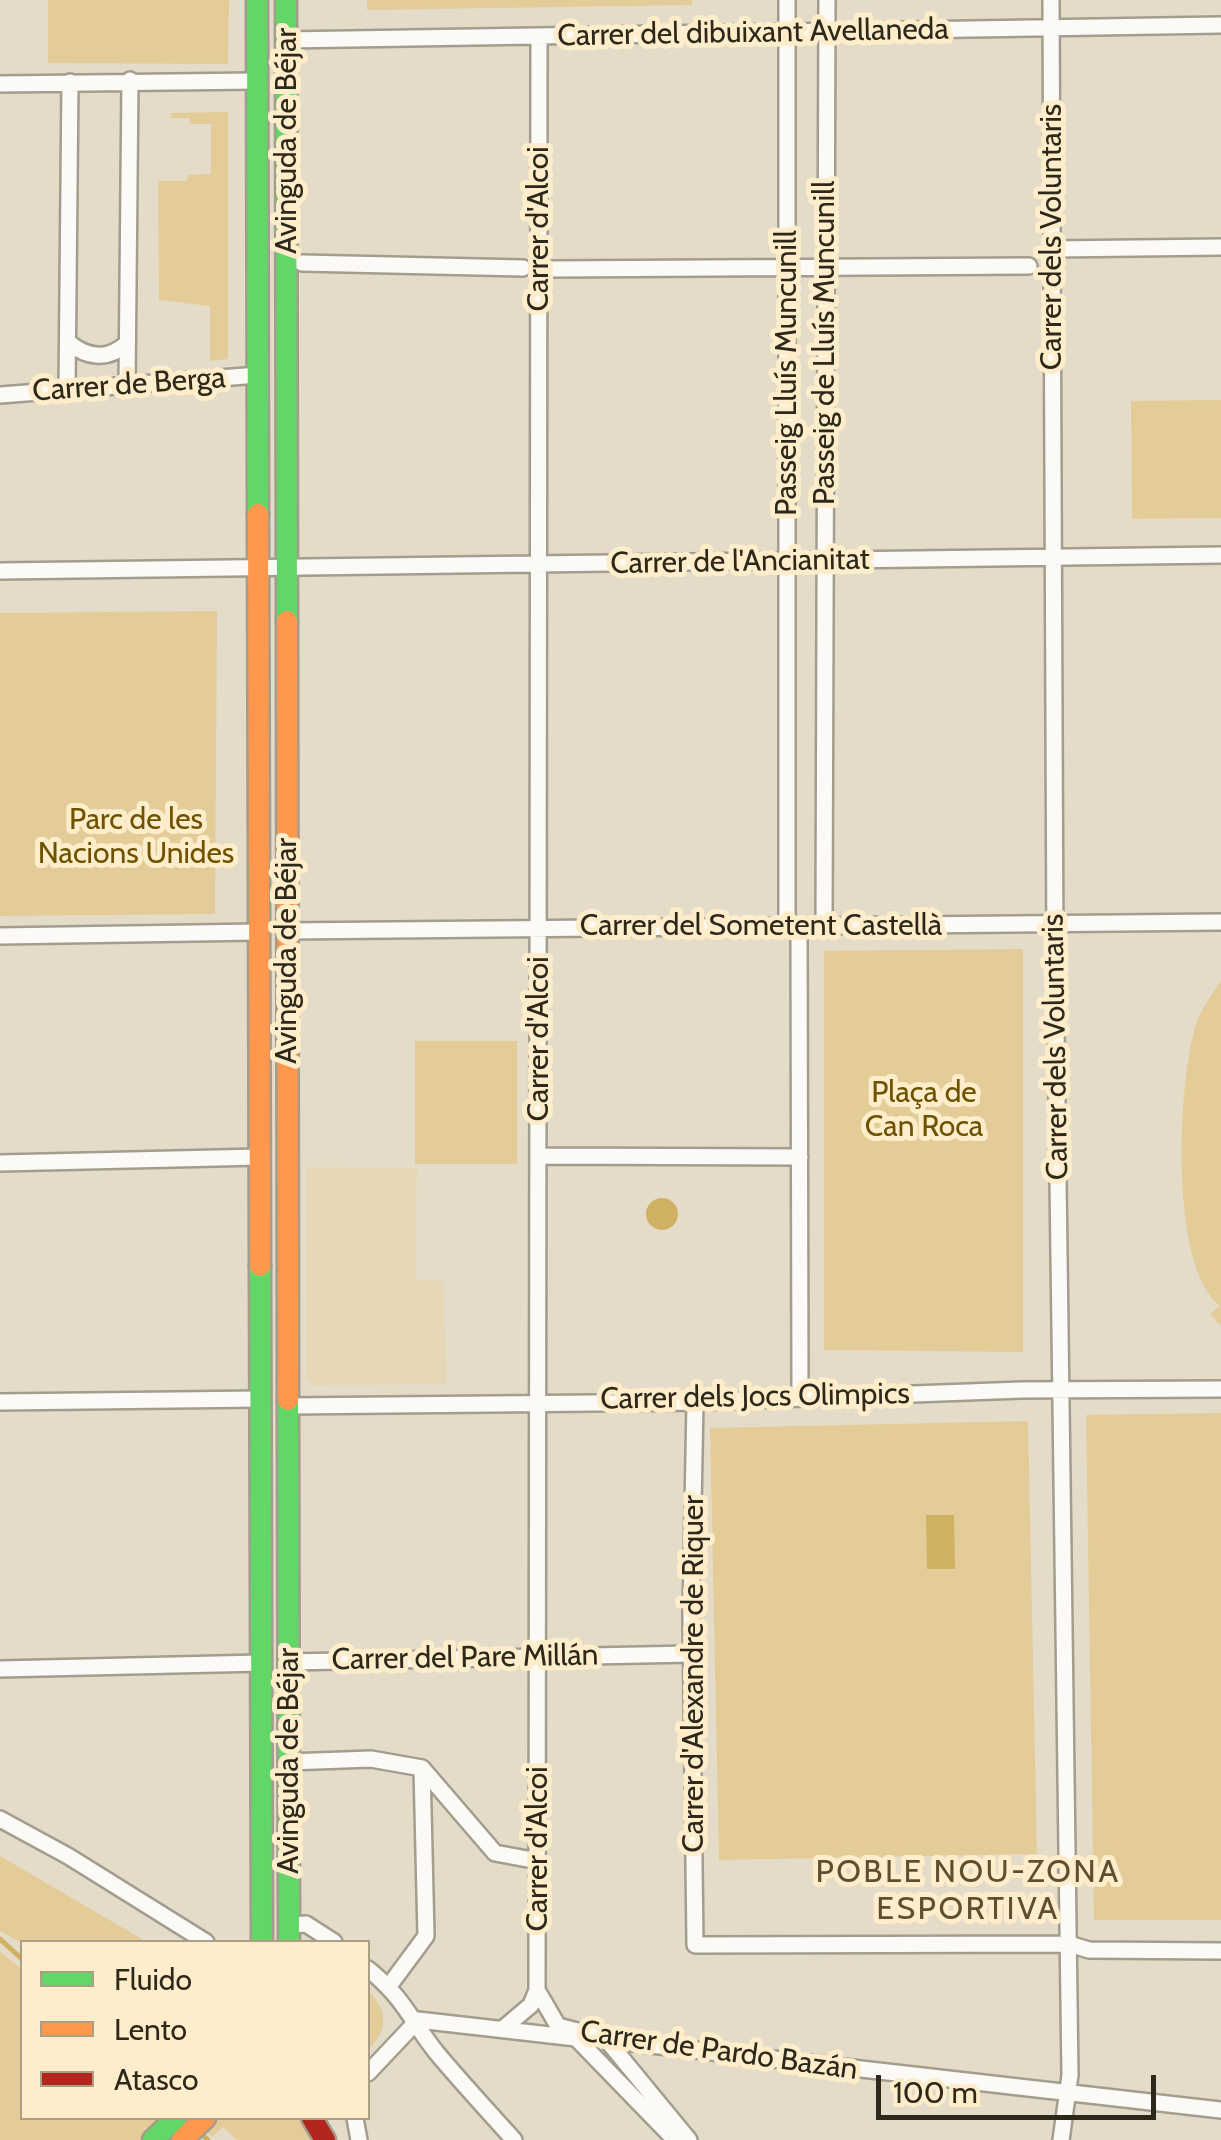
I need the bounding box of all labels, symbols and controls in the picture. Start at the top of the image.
street label: Carrer del dibuixant Avellaneda [557,12,949,54]
street label: Avinguda de Béjar [269,28,305,254]
street label: Carrer dels Voluntaris [1034,104,1070,370]
street label: Carrer d'Alcoi [521,146,557,312]
street label: Passeig de Lluís Muncunill [807,181,843,505]
street label: Passeig Lluís Muncunill [769,230,805,516]
street label: Carrer de Berga [31,360,227,410]
street label: Carrer de l'Ancianitat [610,542,870,582]
park label: Parc de les Nacions Unides [38,802,234,872]
street label: Avinguda de Béjar [269,838,305,1064]
street label: Carrer del Sometent Castellà [580,908,942,944]
street label: Carrer dels Voluntaris [1036,914,1076,1180]
street label: Carrer d'Alcoi [521,956,557,1122]
park label: Plaça de Can Roca [865,1075,983,1146]
street label: Carrer dels Jocs Olimpics [600,1376,910,1418]
street label: Carrer d'Alexandre de Riquer [676,1495,712,1853]
street label: Carrer del Pare Millán [331,1638,599,1678]
street label: Avinguda de Béjar [271,1648,307,1874]
street label: Carrer d'Alcoi [520,1766,556,1932]
district label: POBLE NOU-ZONA ESPORTIVA [815,1854,1121,1929]
legend [20,1940,370,2120]
text: Fluido [114,1961,192,1998]
text: Lento [114,2011,187,2048]
street label: Carrer de Pardo Bazán [578,2014,860,2088]
scale bar [881,2055,1161,2117]
text: Atasco [114,2061,199,2098]
text: 100 m [893,2074,978,2111]

